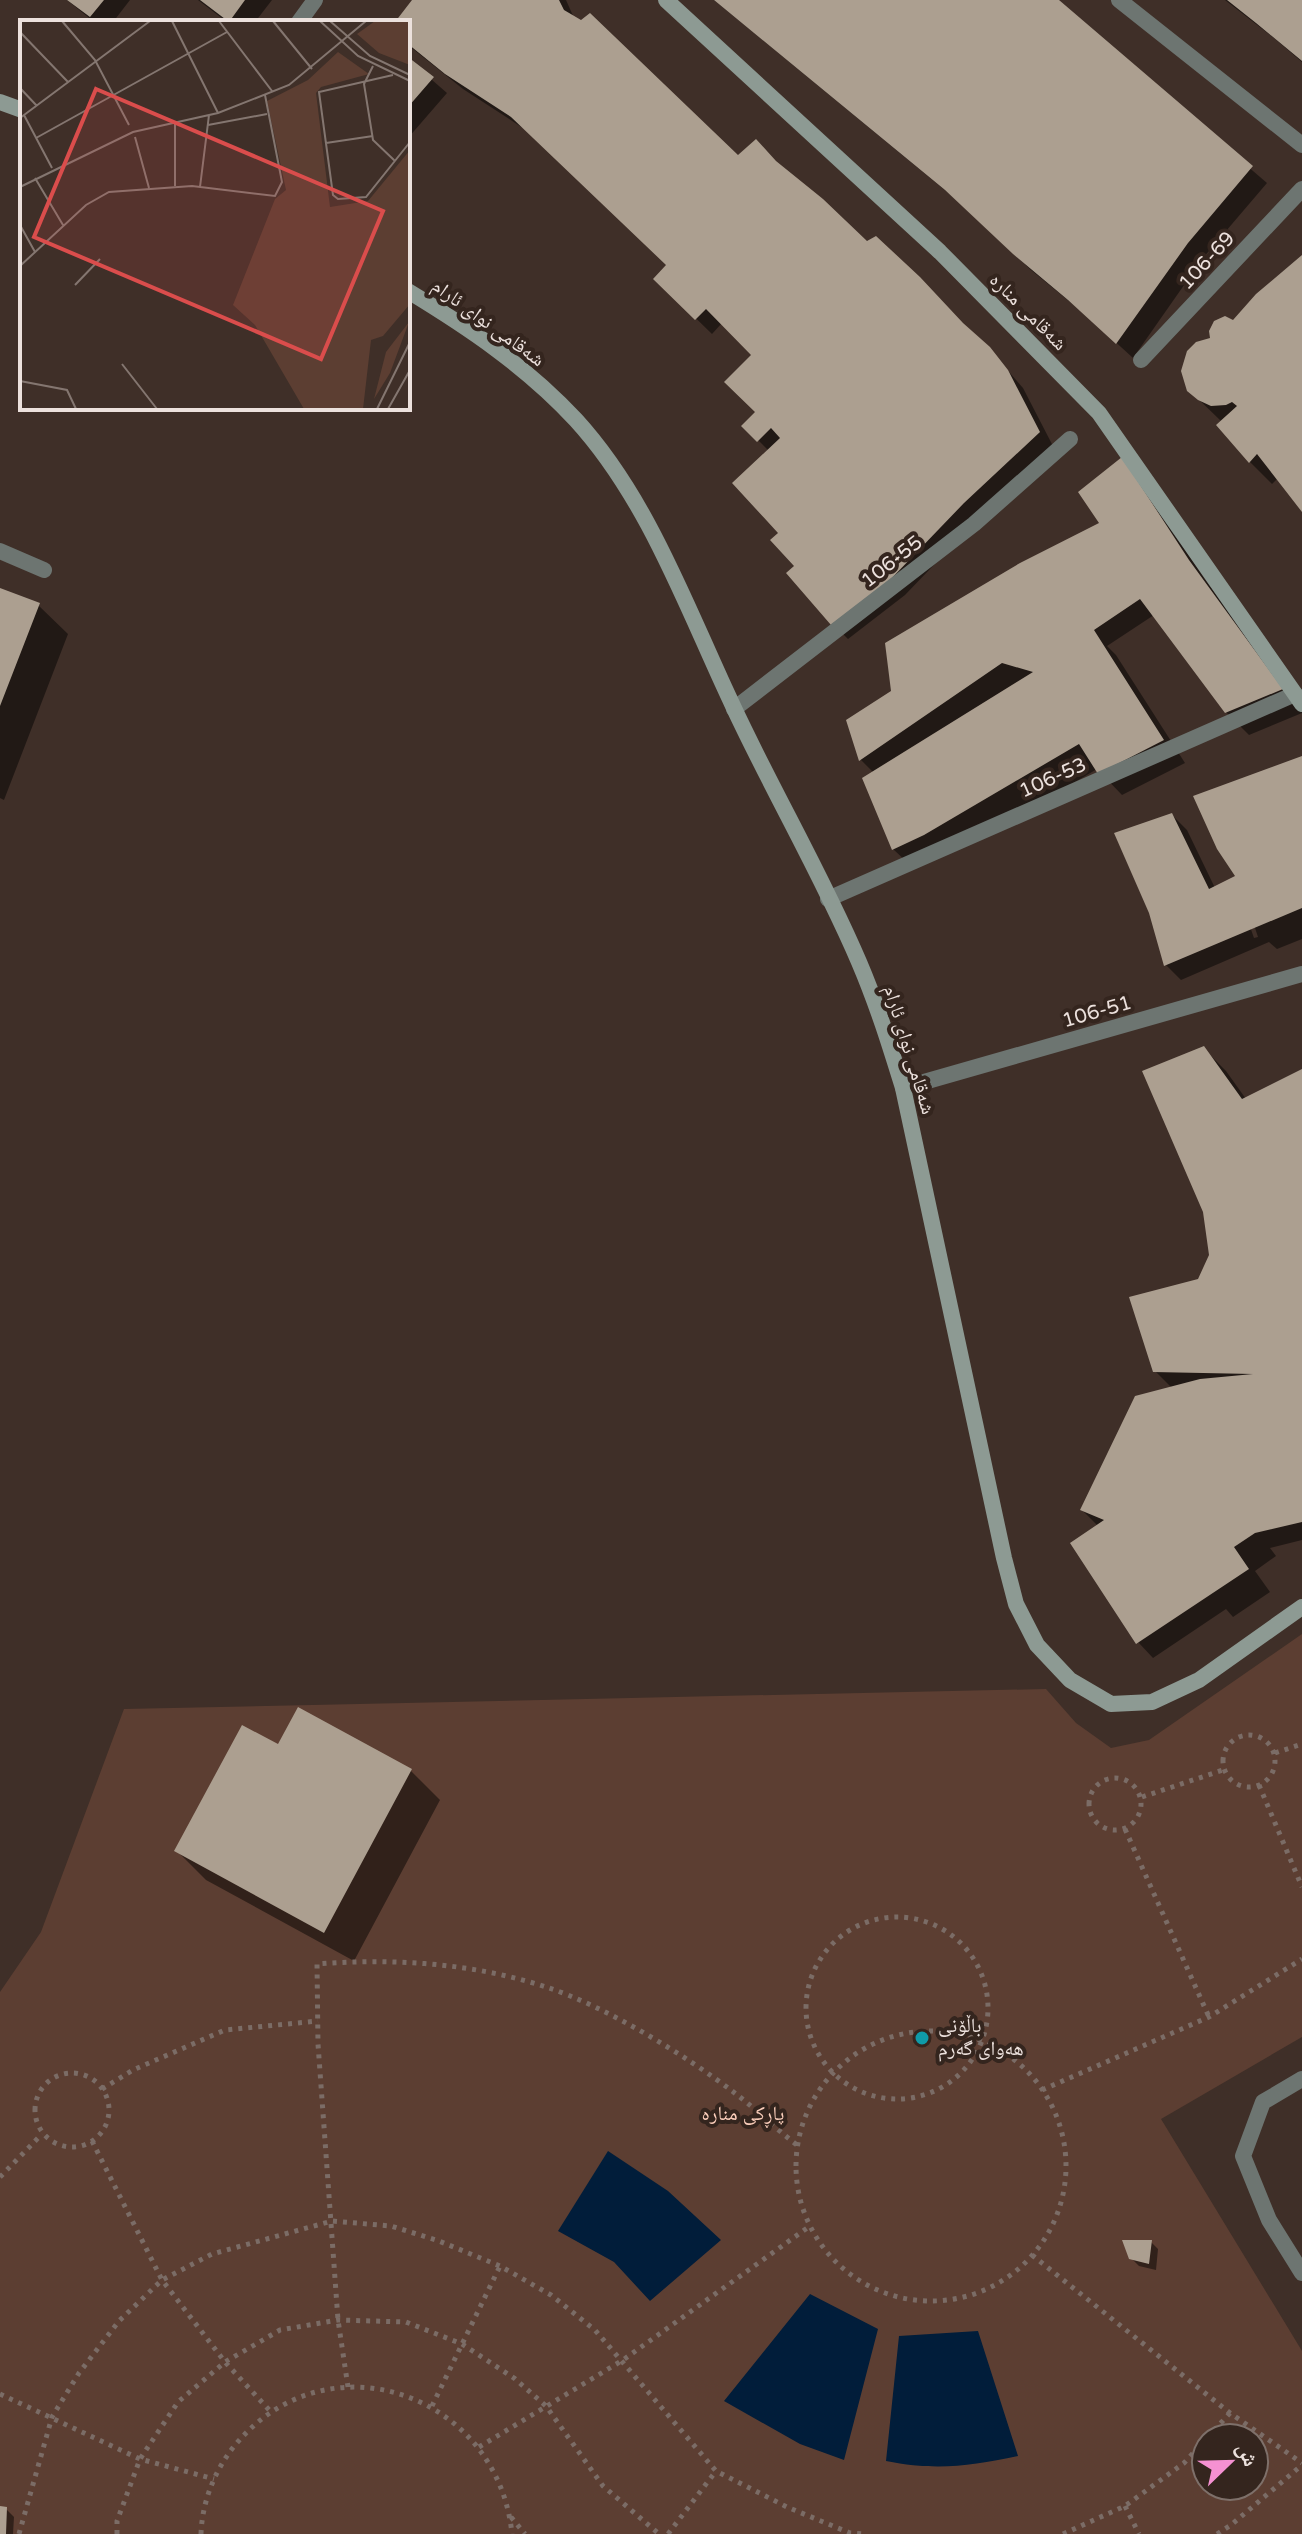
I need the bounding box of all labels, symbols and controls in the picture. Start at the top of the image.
inset map [20,20,410,410]
street label: 106-69 [1174,227,1240,295]
street label: شەقامی منارە [984,268,1072,356]
street label: شەقامی نوای ئارام [426,274,549,373]
street label: 106-55 [857,531,927,593]
street label: 106-53 [1016,753,1090,803]
street label: شەقامی نوای ئارام [877,983,940,1118]
street label: 106-51 [1060,991,1134,1033]
place label: باڵۆنی هەوای گەرم [938,2014,1024,2062]
marker: باڵۆنی هەوای گەرم [913,2029,931,2047]
park label: پاڕکی منارە [702,2102,784,2129]
north arrow [1190,2422,1270,2502]
text: ش [1231,2439,1264,2470]

